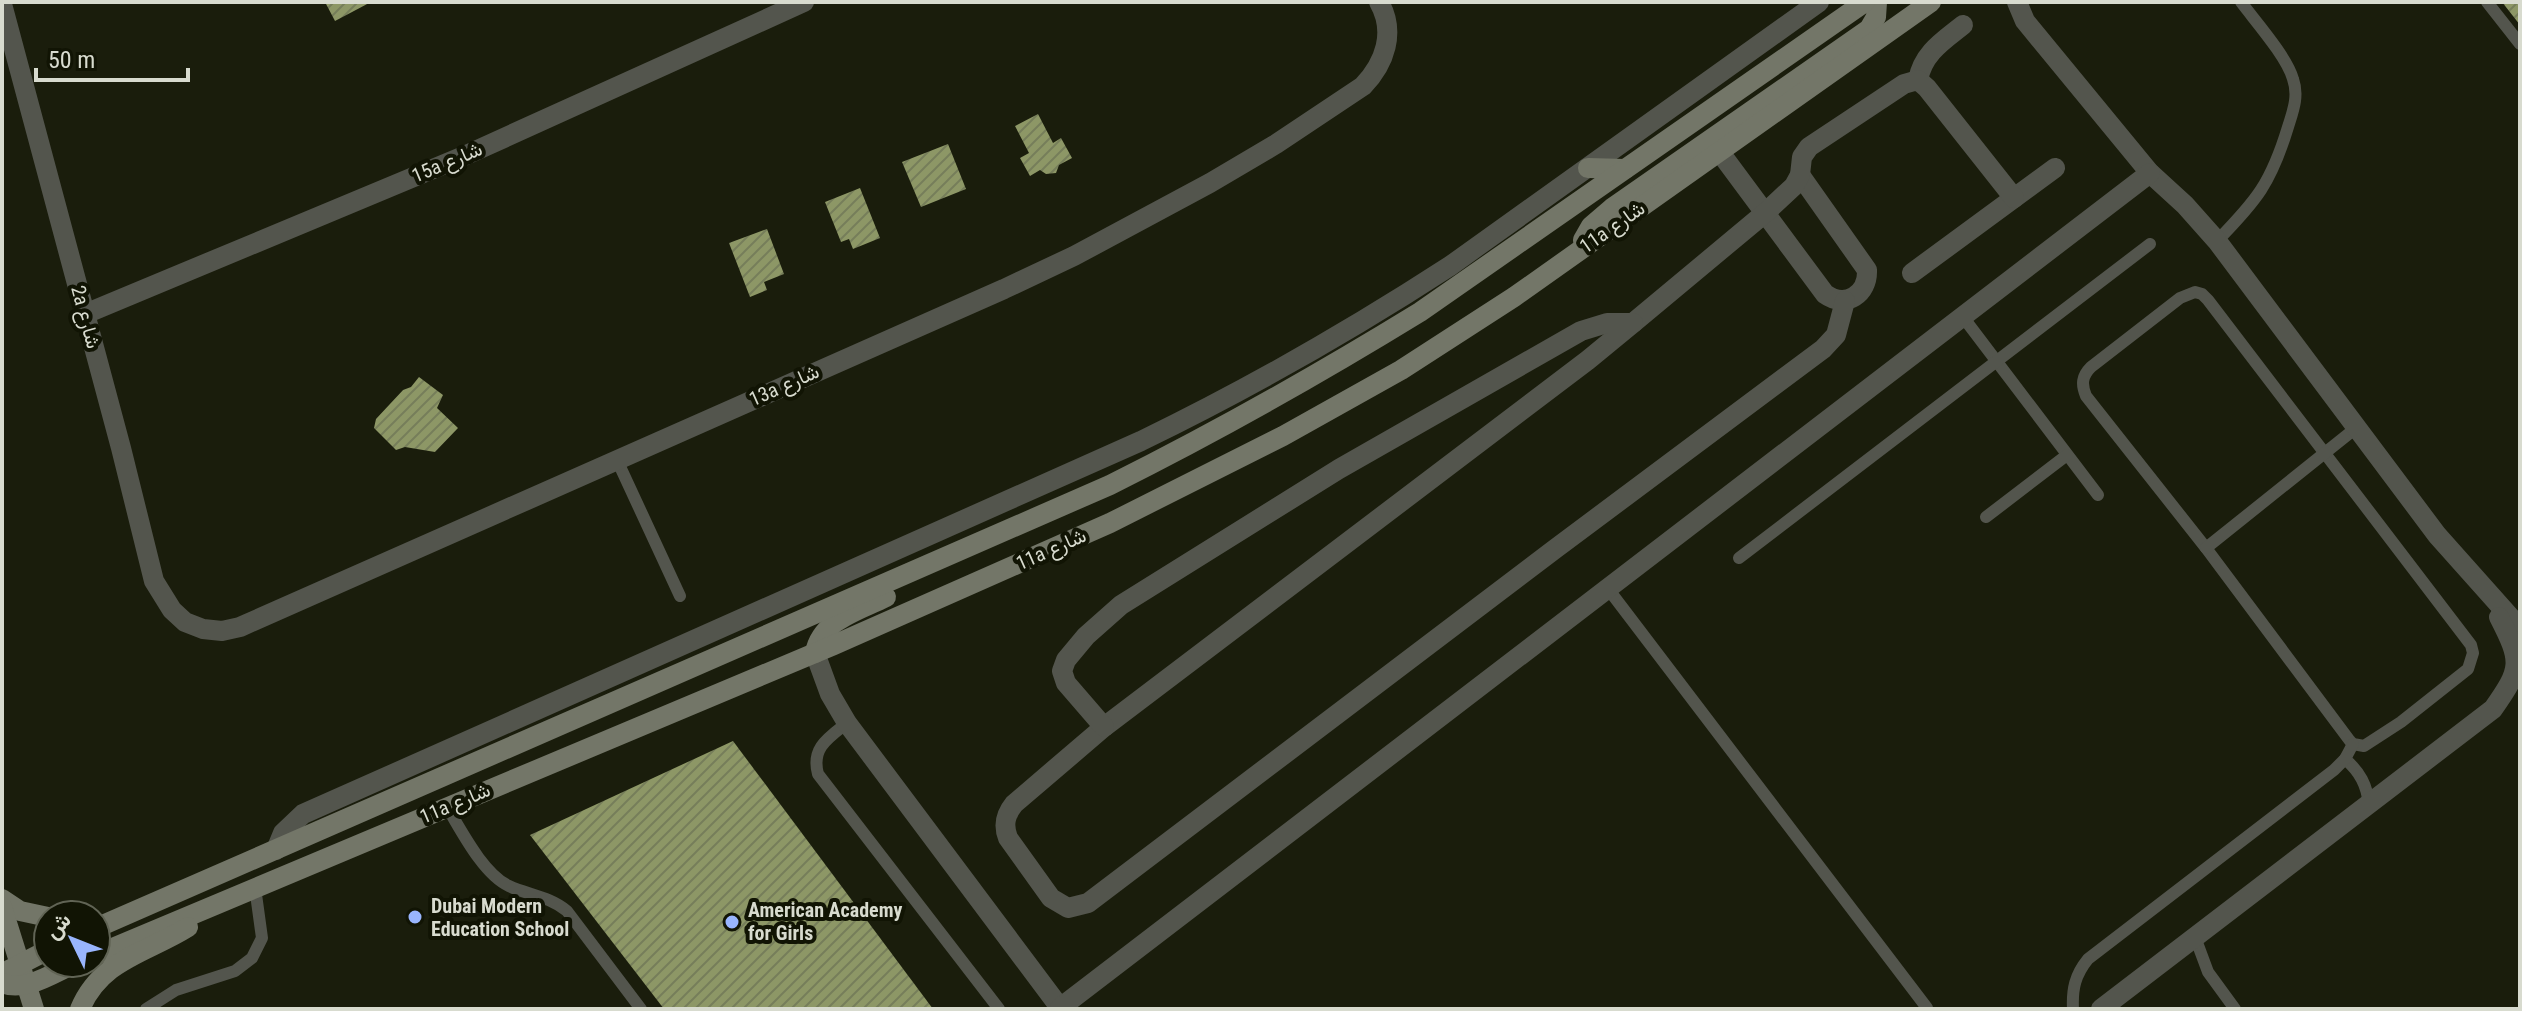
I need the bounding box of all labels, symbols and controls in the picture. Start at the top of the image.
scale bar [36,32,188,82]
text: 50 m [48,46,95,74]
street label: 15a شارع [408,136,487,189]
street label: 11a شارع [1575,196,1650,260]
street label: 2a شارع [64,283,106,352]
street label: 13a شارع [745,359,824,413]
street label: 11a شارع [1012,523,1091,577]
street label: 11a شارع [416,777,495,830]
place label: Dubai Modern Education School [431,894,569,941]
place label: American Academy for Girls [748,898,903,945]
north arrow [32,899,112,979]
text: ش [40,908,77,945]
marker: Dubai Modern Education School [406,908,424,926]
marker: American Academy for Girls [723,913,741,931]

